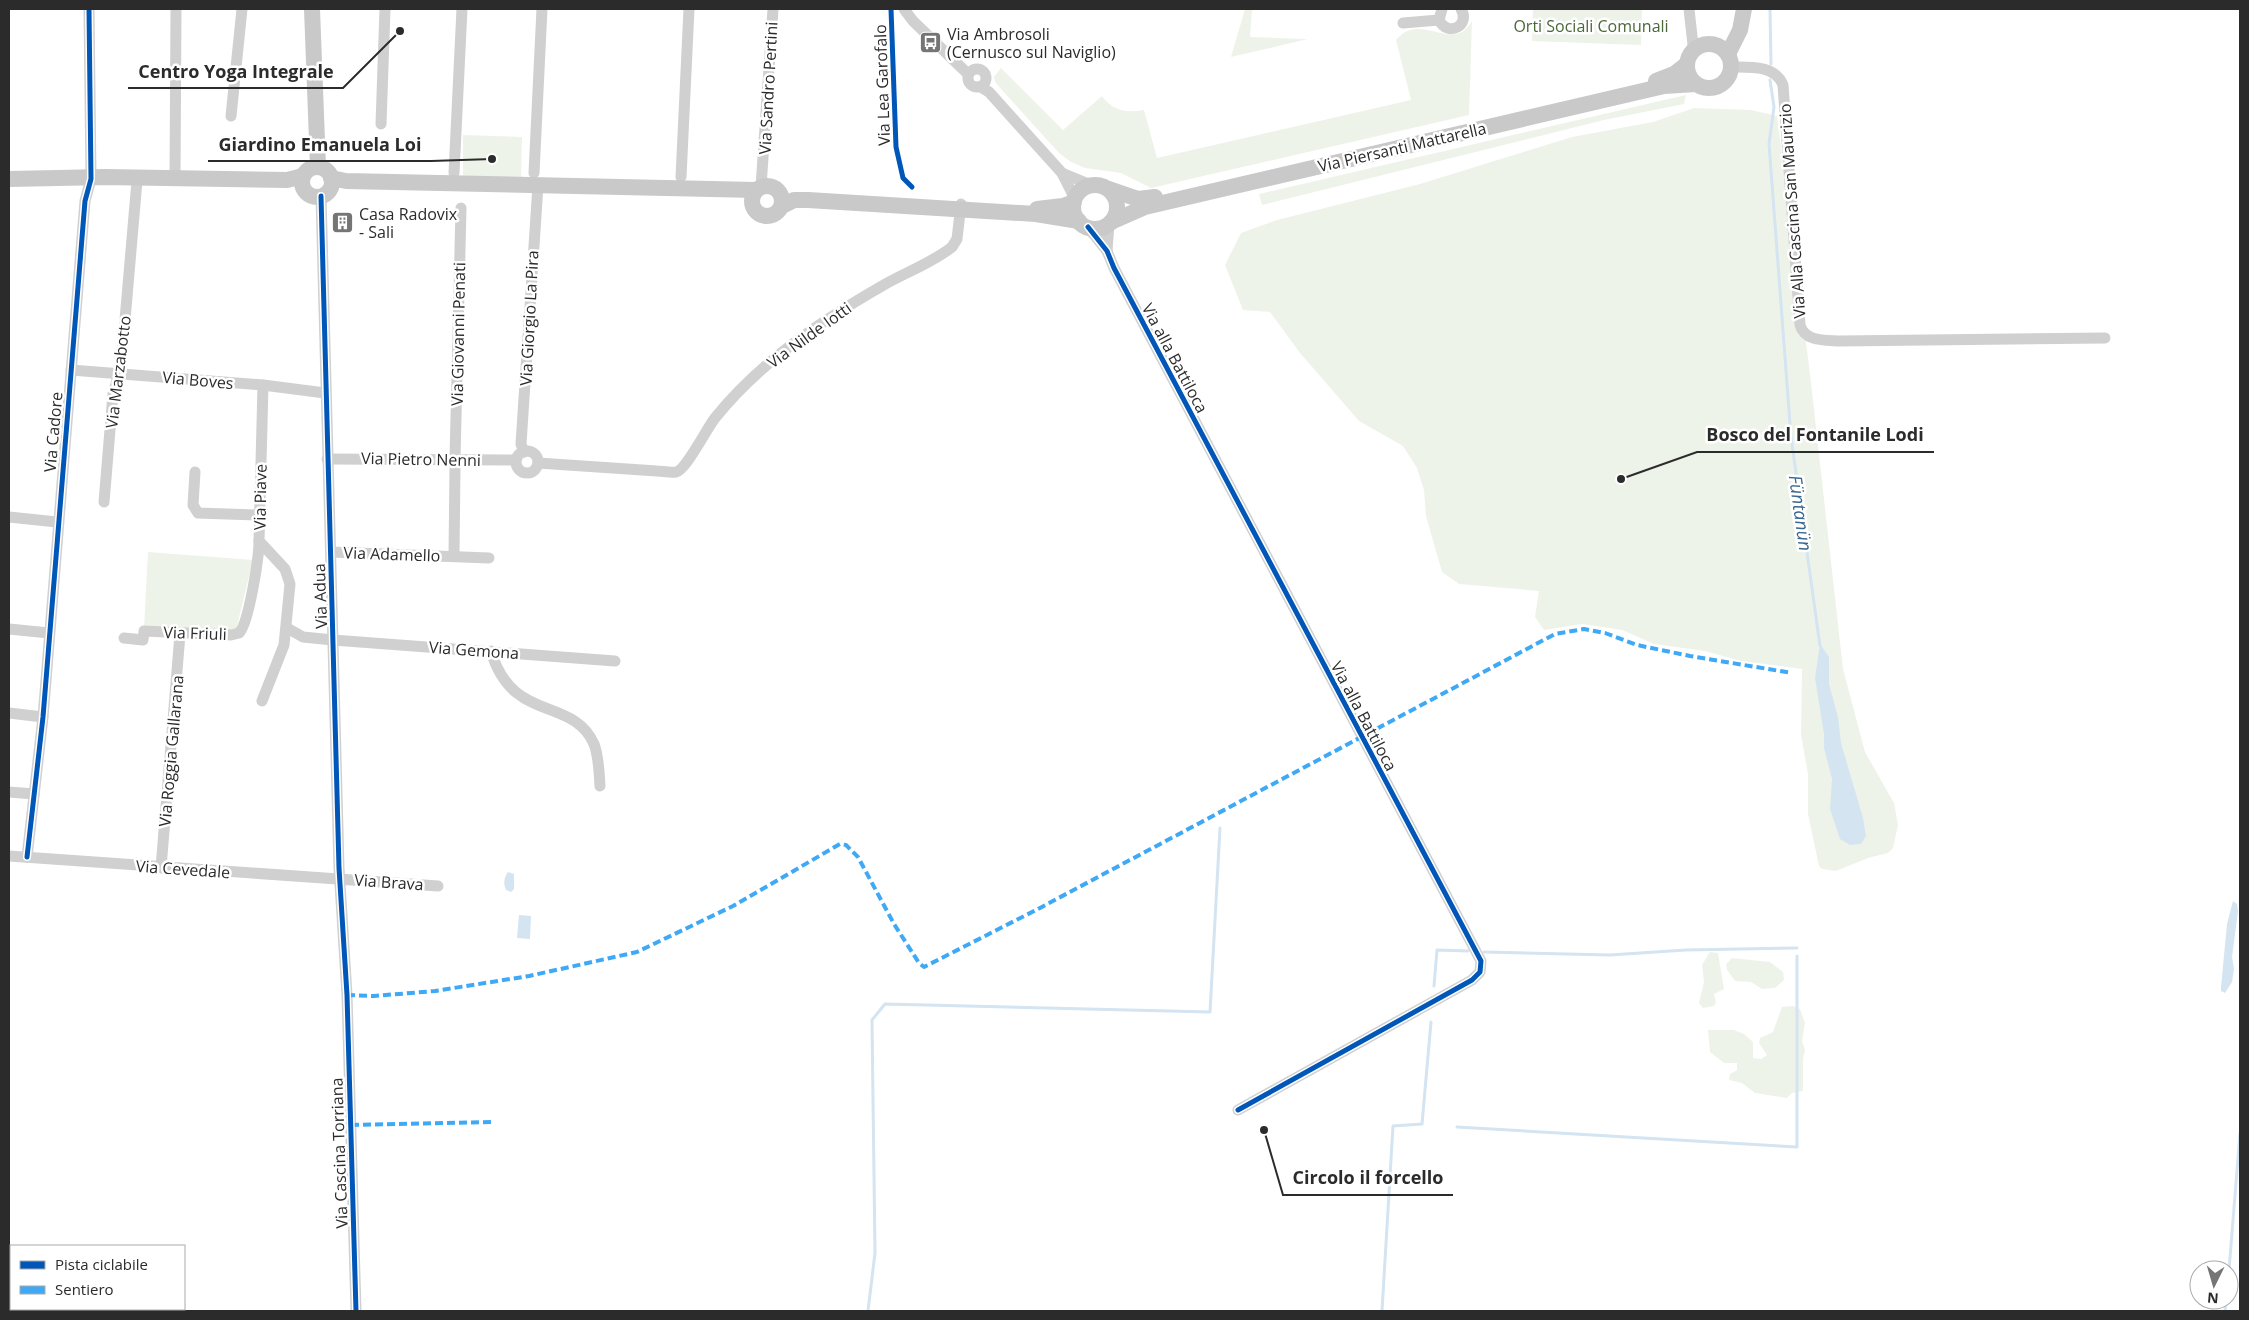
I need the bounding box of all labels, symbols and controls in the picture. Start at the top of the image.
park label: Orti Sociali Comunali [1513,15,1669,37]
street label: Via Sandro Pertini [754,21,782,155]
place label: Via Ambrosoli (Cernusco sul Naviglio) [947,23,1116,63]
street label: Via Lea Garofalo [869,24,895,146]
bus stop icon: Via Ambrosoli (Cernusco sul Naviglio) [919,31,943,55]
callout: Centro Yoga Integrale [128,55,343,88]
text: Centro Yoga Integrale [138,59,334,83]
street label: Via Alla Cascina San Maurizio [1774,103,1810,319]
street label: Via Piersanti Mattarella [1316,117,1488,177]
callout: Giardino Emanuela Loi [208,128,431,161]
text: Giardino Emanuela Loi [219,132,421,156]
place label: Casa Radovix - Sali [359,203,458,243]
building icon: Casa Radovix - Sali [331,211,355,235]
street label: Via Giorgio La Pira [514,250,544,386]
street label: Via Giovanni Penati [446,262,470,406]
street label: Via Nilde Iotti [762,297,856,373]
street label: Via alla Battiloca [1137,299,1213,417]
street label: Via Marzabotto [100,314,136,430]
street label: Via Boves [162,366,234,394]
street label: Via Cadore [39,391,67,473]
callout: Bosco del Fontanile Lodi [1697,419,1934,452]
text: Bosco del Fontanile Lodi [1706,422,1924,446]
street label: Via Pietro Nenni [361,447,481,471]
street label: Via Piave [248,464,272,530]
water label: Füntanün [1784,473,1818,553]
street label: Via Adamello [343,541,441,567]
street label: Via Adua [308,563,332,629]
street label: Via Friuli [163,621,227,645]
street label: Via Gemona [428,636,520,664]
street label: Via alla Battiloca [1326,657,1402,775]
street label: Via Roggia Gallarana [153,674,189,828]
street label: Via Cevedale [135,855,231,883]
street label: Via Brava [354,869,424,895]
street label: Via Cascina Torriana [325,1077,353,1229]
callout: Circolo il forcello [1283,1162,1453,1195]
text: Circolo il forcello [1293,1165,1443,1189]
legend [10,1245,185,1310]
text: Pista ciclabile [55,1254,148,1274]
north arrow [2189,1260,2239,1310]
text: Sentiero [55,1279,114,1299]
text: N [2206,1288,2219,1308]

